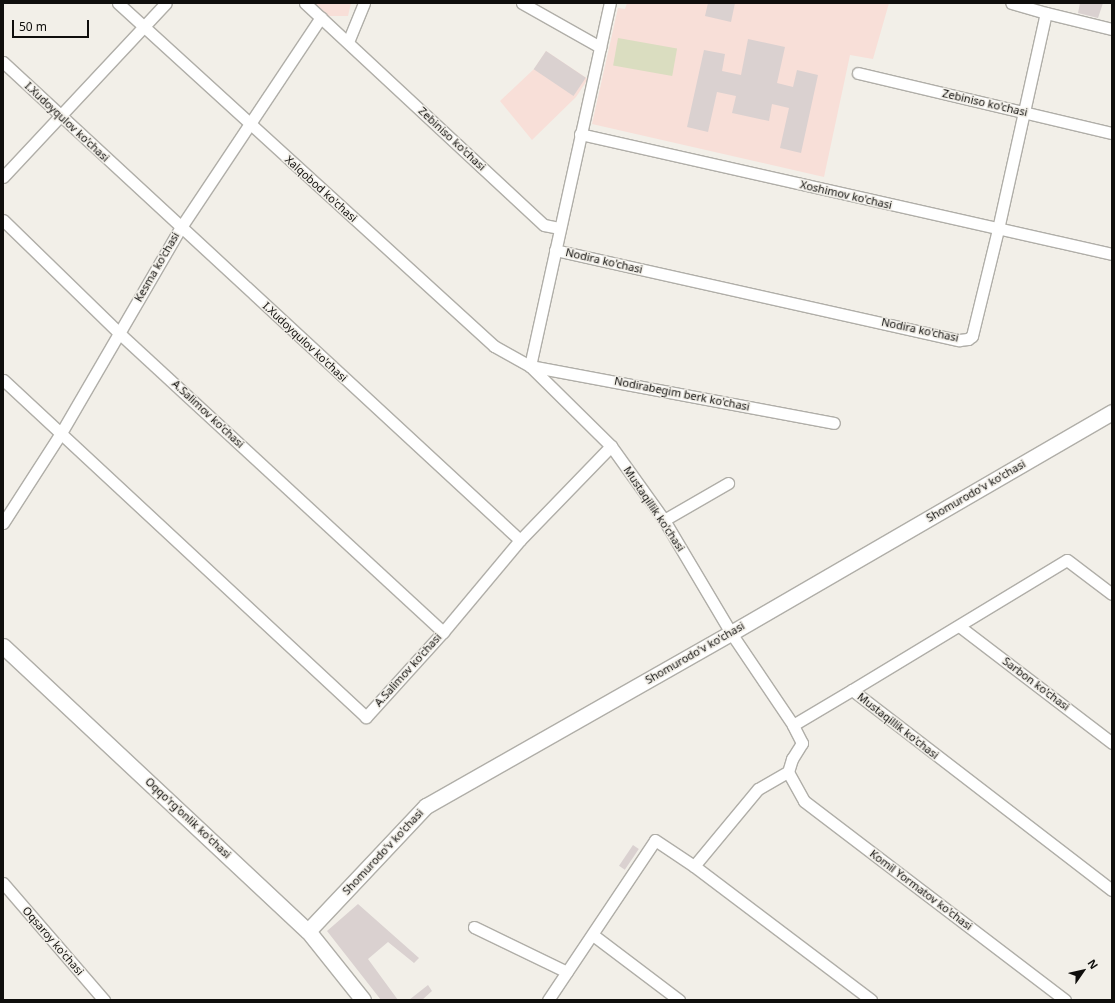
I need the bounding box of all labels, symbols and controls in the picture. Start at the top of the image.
scale bar [14,12,91,38]
text: 50 m [19,18,47,35]
street label: I.Xudoyqulov ko'chasi [22,79,112,165]
street label: Zebiniso ko'chasi [941,87,1029,119]
street label: Zebiniso ko'chasi [416,104,488,174]
street label: Xalqobod ko'chasi [282,153,360,225]
street label: Xoshimov ko'chasi [799,178,893,212]
street label: Kesma ko'chasi [132,230,182,304]
street label: Nodira ko'chasi [564,246,644,276]
street label: I.Xudoyqulov ko'chasi [260,299,350,385]
street label: Nodira ko'chasi [880,315,960,345]
street label: Nodirabegim berk ko'chasi [613,374,751,414]
street label: A.Salimov ko'chasi [169,377,247,451]
street label: Shomurodo'v ko'chasi [924,457,1028,525]
street label: Mustaqillik ko'chasi [621,464,687,554]
street label: Shomurodo'v ko'chasi [643,619,747,687]
street label: A.Salimov ko'chasi [372,631,444,709]
street label: Sarbon ko'chasi [1000,655,1072,713]
street label: Mustaqillik ko'chasi [855,690,941,762]
street label: Oqqo'rg'onlik ko'chasi [142,775,234,861]
street label: Shomurodo'v ko'chasi [340,806,426,898]
street label: Komil Yormatov ko'chasi [867,847,975,933]
street label: Oqsaroy ko'chasi [20,904,86,978]
north arrow [1063,951,1103,991]
text: N [1085,956,1102,972]

